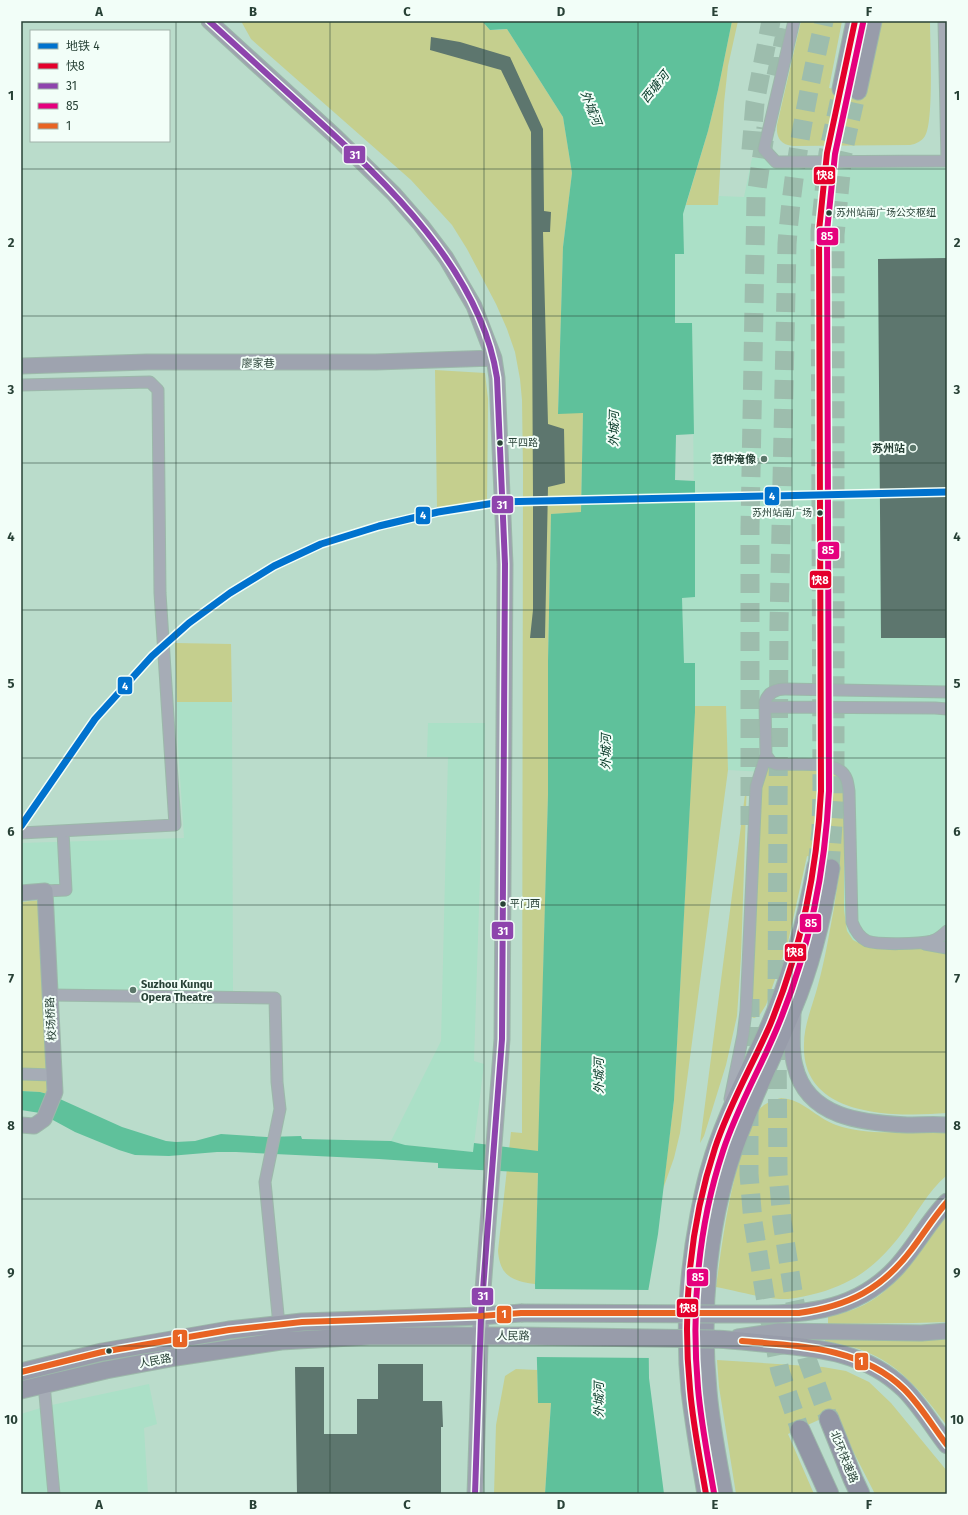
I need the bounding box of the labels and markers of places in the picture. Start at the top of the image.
place label: 苏州站南广场公交枢纽 [836,207,936,219]
marker: 苏州站南广场公交枢纽 [824,208,834,218]
place label: 平四路 [508,437,538,449]
marker: 平四路 [495,438,505,448]
place label: 苏州站 [872,442,905,455]
marker: 苏州站 [908,443,918,453]
place label: 范仲淹像 [712,453,756,466]
marker: 范仲淹像 [759,454,769,464]
place label: 苏州站南广场 [752,507,812,519]
marker: 苏州站南广场 [815,508,825,518]
place label: 平门西 [510,898,540,910]
marker: 平门西 [498,899,508,909]
place label: Suzhou Kunqu Opera Theatre [141,978,213,1004]
marker: Suzhou Kunqu Opera Theatre [128,985,138,995]
unlabelled marker [104,1346,114,1356]

